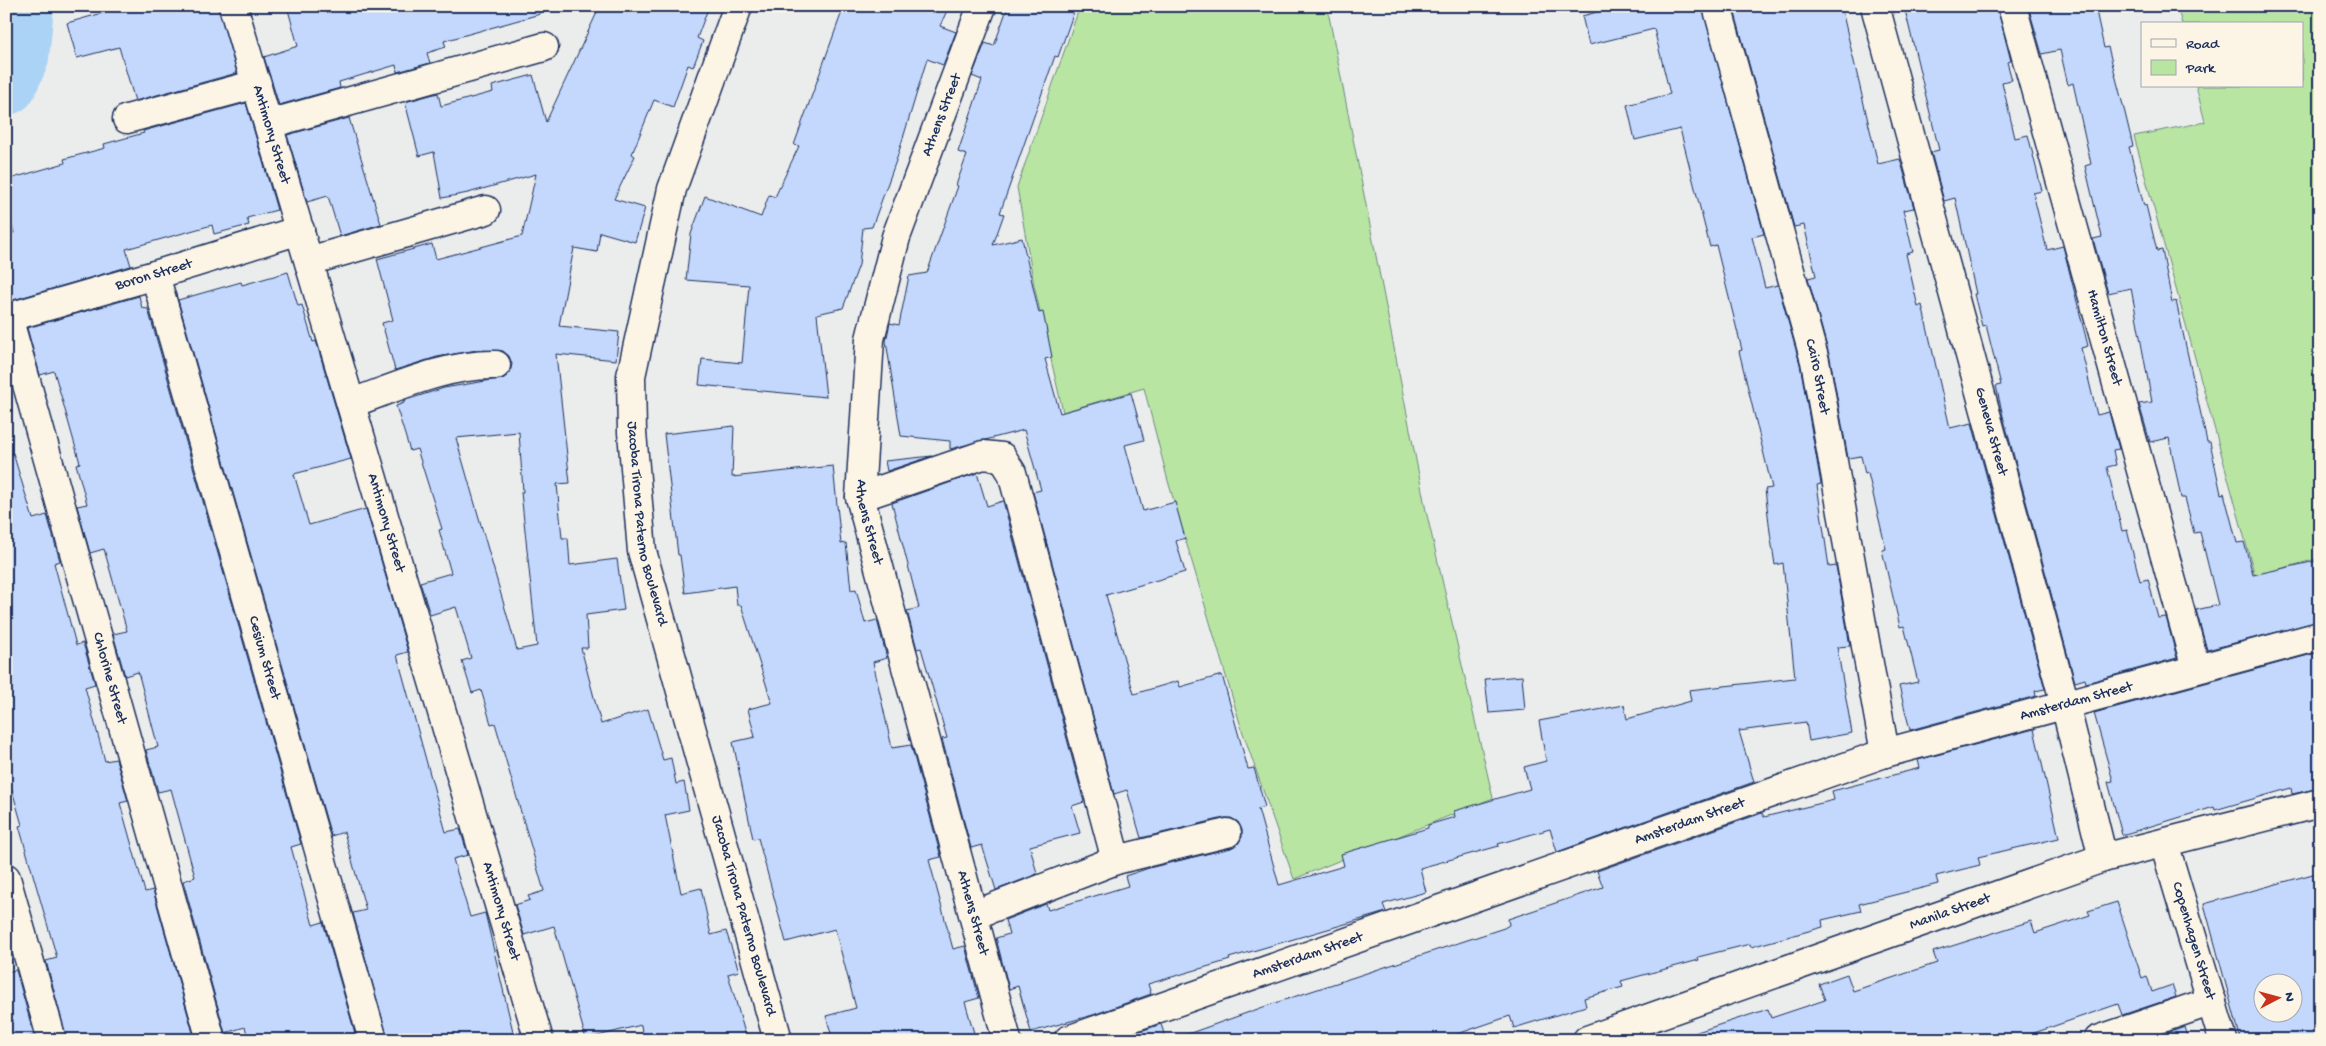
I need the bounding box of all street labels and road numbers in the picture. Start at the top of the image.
street label: Athens Street [918,69,967,159]
street label: Antimony Street [248,83,295,188]
street label: Boron Street [112,254,196,295]
street label: Hamilton Street [2082,287,2127,389]
street label: Cairo Street [1800,337,1834,418]
street label: Geneva Street [1970,385,2012,479]
street label: Jacoba Tirona Paterno Boulevard [623,421,672,629]
street label: Antimony Street [363,471,410,576]
street label: Athens Street [851,479,887,568]
street label: Cesium Street [244,614,285,703]
street label: Chlorine Street [88,630,131,728]
street label: Amsterdam Street [2018,677,2136,725]
street label: Amsterdam Street [1632,793,1749,849]
street label: Jacoba Tirona Paterno Boulevard [707,814,780,1019]
street label: Antimony Street [478,860,525,964]
street label: Athens Street [953,869,993,959]
street label: Copenhagen Street [2167,880,2220,1003]
street label: Manila Street [1907,889,1995,934]
street label: Amsterdam Street [1250,928,1367,983]

